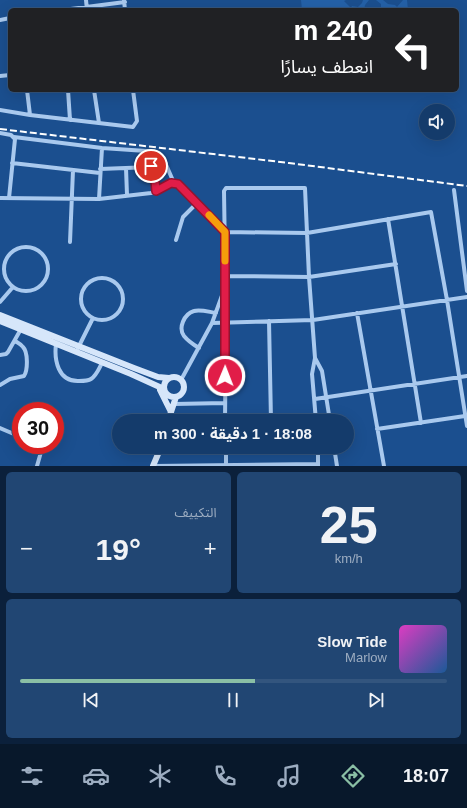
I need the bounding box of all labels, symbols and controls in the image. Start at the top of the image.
text: 240 m [294,15,373,46]
icon: left [387,24,439,76]
text: انعطف يسارًا [281,57,373,77]
map controls [419,104,455,140]
button: sound [419,104,455,140]
pin [134,149,168,183]
icon: arrive [140,155,162,177]
position arrow [204,355,246,397]
speed limit sign: 30 [12,402,64,454]
text: 18:08 · 1 دقيقة · 300 m [154,425,312,442]
text: 25 [320,496,378,554]
text: التكييف [175,505,217,520]
text: 19° [96,533,141,566]
text: − [20,536,33,561]
text: + [204,536,217,561]
text: km/h [335,551,363,566]
text: Slow Tide [317,633,387,650]
text: Marlow [345,650,387,665]
icon: previous [80,689,102,711]
icon: pause [222,689,244,711]
icon: next [365,689,387,711]
icon: filters [18,762,46,790]
icon: car [82,762,110,790]
icon: climate [146,762,174,790]
icon: phone [211,762,239,790]
icon: music [275,762,303,790]
icon: directions [339,762,367,790]
text: 18:07 [403,766,449,786]

